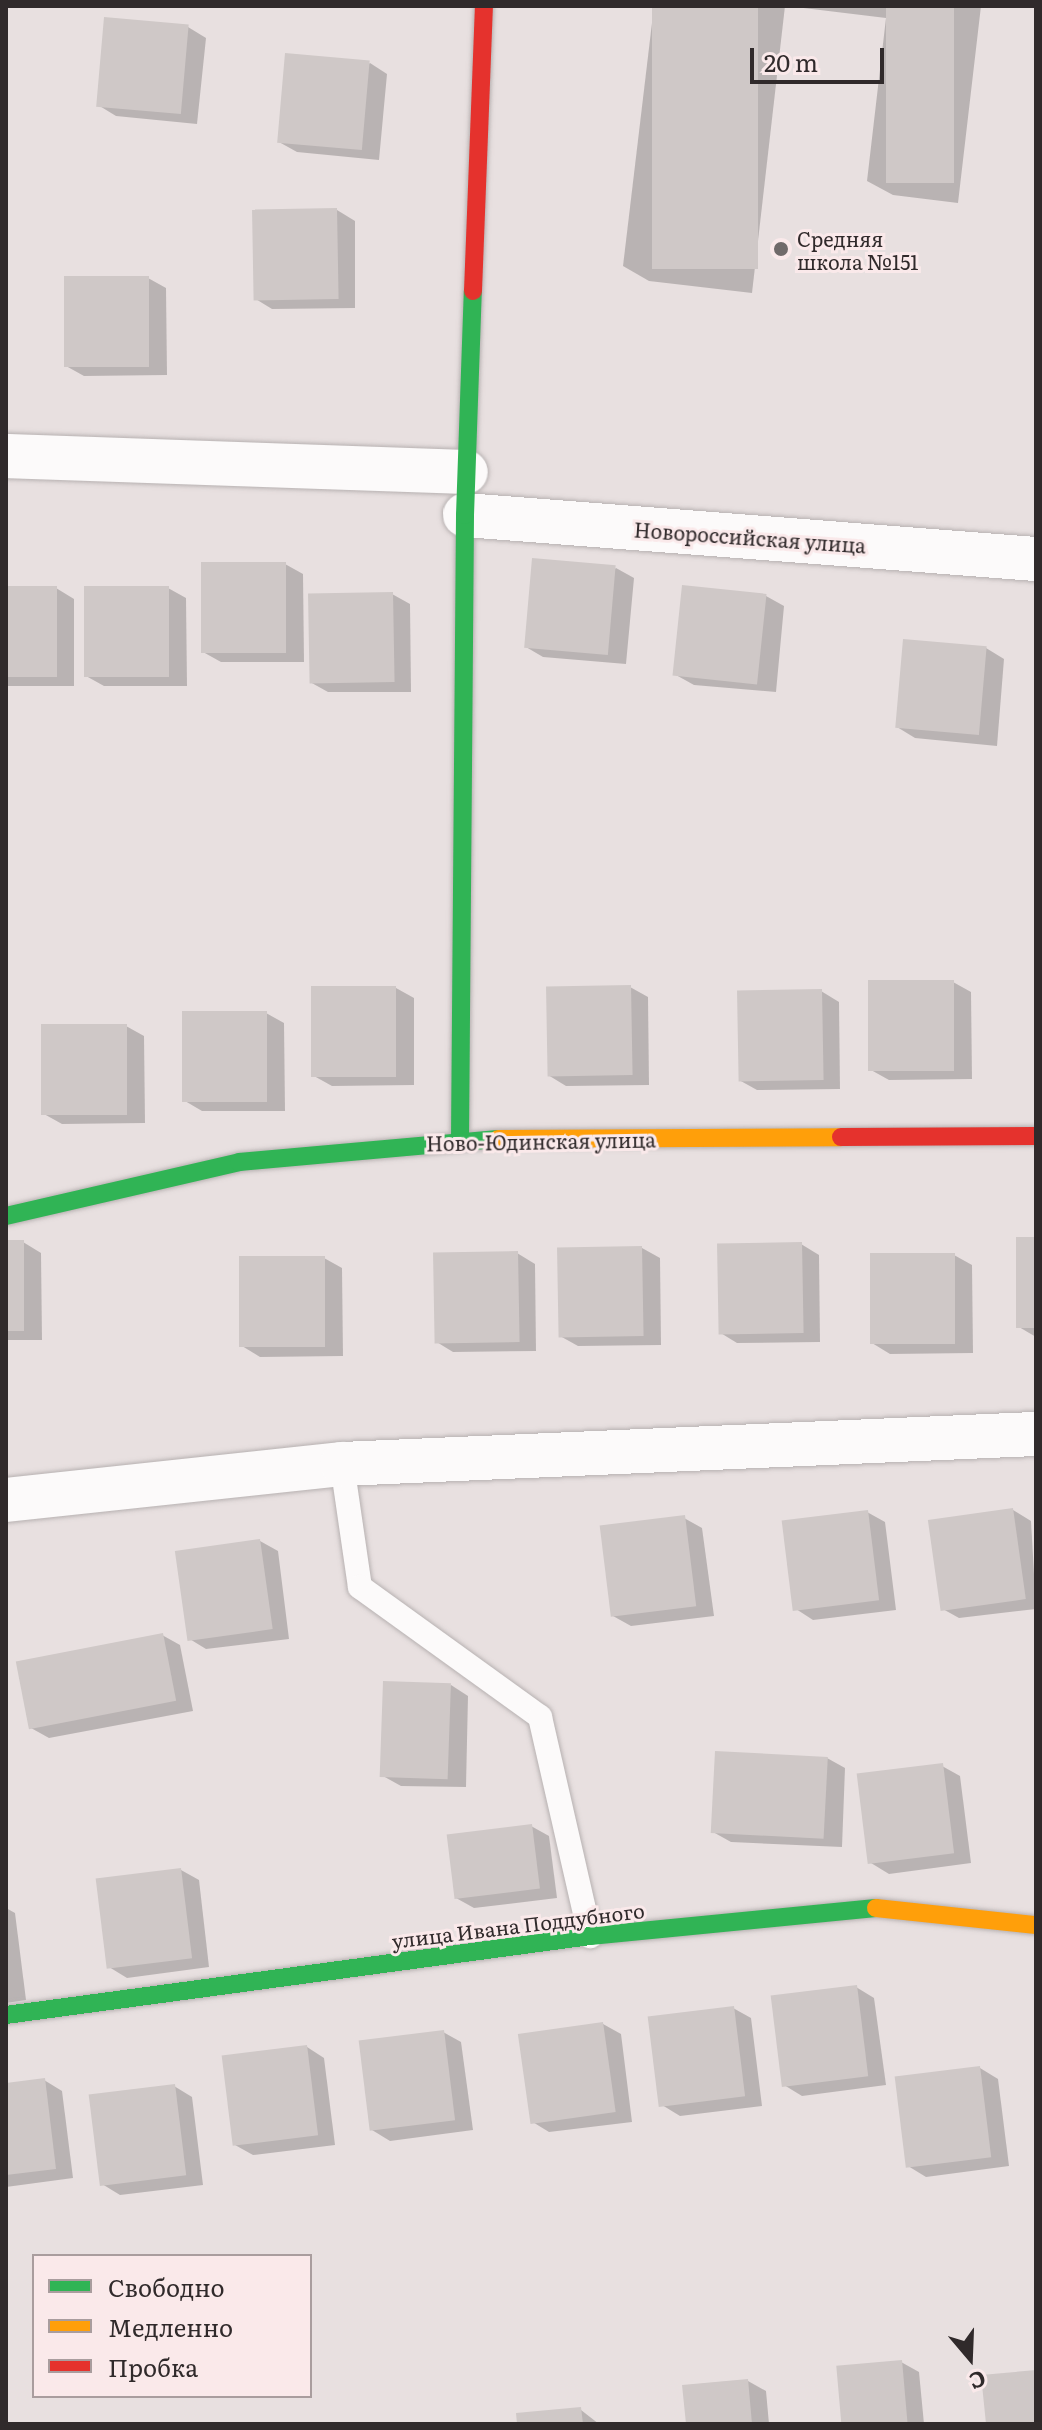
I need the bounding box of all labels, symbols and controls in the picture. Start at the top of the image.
scale bar [754,32,888,82]
text: 20 m [764,44,818,79]
place label: Средняя школа №151 [797,226,918,273]
marker: Средняя школа №151 [772,240,790,258]
street label: Новороссийская улица [633,517,867,557]
street label: Ново-Юдинская улица [426,1127,656,1155]
street label: улица Ивана Поддубного [390,1898,646,1952]
legend [32,2254,312,2398]
text: Свободно [108,2269,225,2304]
text: Медленно [108,2309,233,2344]
north arrow [930,2318,1010,2398]
text: Пробка [108,2349,198,2384]
text: С [965,2363,991,2399]

